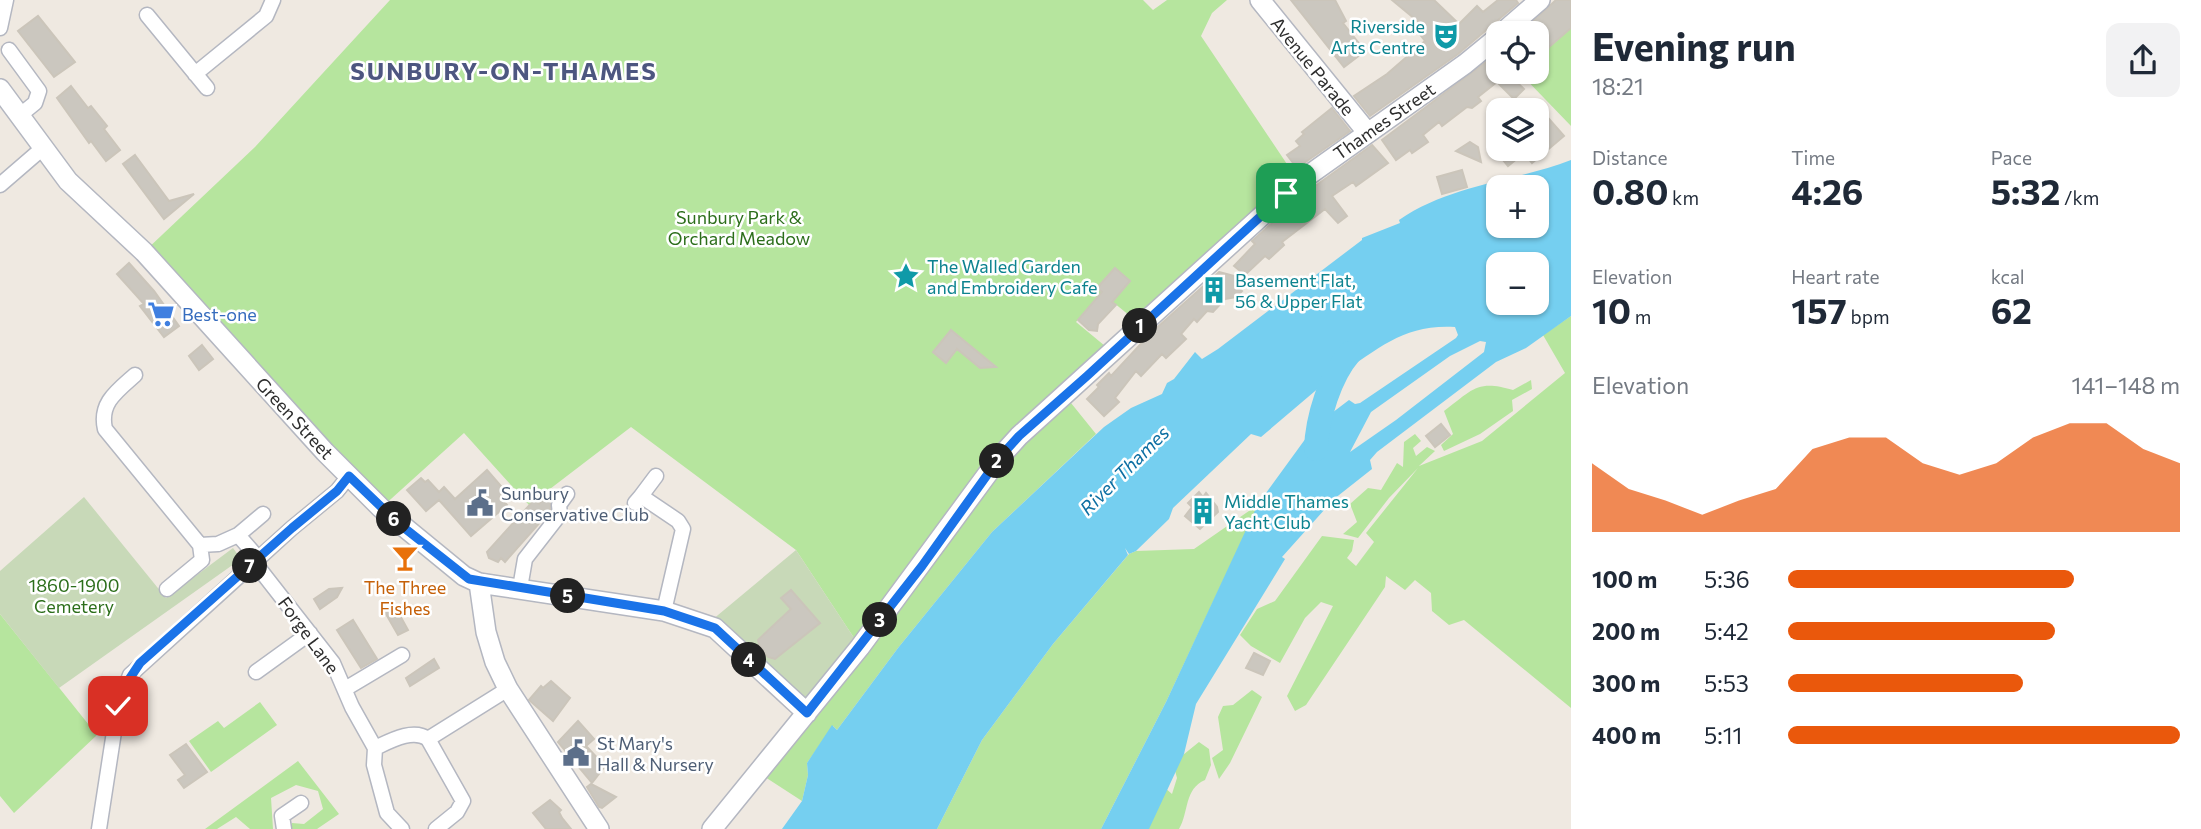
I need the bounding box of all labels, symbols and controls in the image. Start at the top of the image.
street label: Avenue Parade [1267,12,1359,120]
place label: Riverside Arts Centre [1330,15,1425,58]
theatre icon: Riverside Arts Centre [1431,21,1461,51]
map controls [1486,21,1549,315]
button: locate [1486,21,1549,84]
text: Evening run [1592,22,1796,69]
button: share [2106,23,2180,97]
district label: SUNBURY-ON-THAMES [350,56,658,85]
text: 18:21 [1592,72,1644,100]
street label: Thames Street [1329,78,1439,164]
button: layers [1486,98,1549,161]
text: Distance [1592,146,1668,169]
text: Time [1791,146,1835,169]
text: Pace [1991,146,2032,169]
pin [1256,163,1316,223]
text: 0.80 [1592,169,1668,212]
text: 4:26 [1791,169,1863,212]
text: 5:32 [1991,169,2060,212]
icon: arrive [1267,174,1305,212]
button: + [1486,175,1549,238]
text: km [1668,186,1699,209]
text: /km [2060,186,2099,209]
park label: Sunbury Park & Orchard Meadow [668,206,810,249]
button: − [1486,252,1549,315]
place label: The Walled Garden and Embroidery Cafe [927,255,1098,298]
place icon: The Walled Garden and Embroidery Cafe [891,261,921,291]
text: Elevation [1592,265,1672,288]
text: Heart rate [1791,265,1880,288]
text: kcal [1991,265,2025,288]
place label: Basement Flat, 56 & Upper Flat [1235,269,1363,312]
building icon: Basement Flat, 56 & Upper Flat [1199,275,1229,305]
text: 10 [1592,288,1631,331]
text: 157 [1791,288,1847,331]
text: 62 [1991,288,2032,331]
supermarket icon: Best-one [146,299,176,329]
place label: Best-one [182,303,257,325]
text: m [1631,305,1651,328]
text: bpm [1847,305,1890,328]
pin: 1 [1122,308,1158,344]
text: 1 [1135,314,1144,337]
text: Elevation [1592,371,1689,399]
text: 141–148 m [2072,371,2180,399]
street label: Green Street [252,373,338,463]
water label: River Thames [1075,420,1174,519]
pin: 2 [979,444,1014,478]
text: 2 [991,449,1002,472]
place label: Sunbury Conservative Club [501,482,649,525]
public building icon: Sunbury Conservative Club [465,488,495,518]
place label: Middle Thames Yacht Club [1224,490,1349,533]
building icon: Middle Thames Yacht Club [1188,496,1218,526]
pin: 6 [376,502,412,536]
text: 6 [388,507,399,530]
bar icon: The Three Fishes [390,543,420,573]
pin: 7 [232,548,268,584]
text: 7 [244,554,255,577]
text: 100 m [1592,565,1657,593]
text: 5:36 [1704,565,1750,593]
park label: 1860-1900 Cemetery [28,574,120,617]
place label: The Three Fishes [364,576,446,619]
pin: 5 [550,578,586,614]
text: 5 [562,584,573,607]
street label: Forge Lane [274,592,344,678]
pin: 3 [862,602,898,638]
text: 3 [874,608,885,631]
text: 200 m [1592,617,1660,645]
text: 5:42 [1704,617,1749,645]
pin: 4 [732,642,766,678]
text: 4 [743,648,754,671]
text: 300 m [1592,669,1660,697]
text: 5:53 [1704,669,1749,697]
pin [88,676,148,736]
icon: check [99,687,137,725]
text: 400 m [1592,721,1661,749]
text: 5:11 [1704,721,1742,749]
place label: St Mary's Hall & Nursery [597,732,714,775]
public building icon: St Mary's Hall & Nursery [561,738,591,768]

